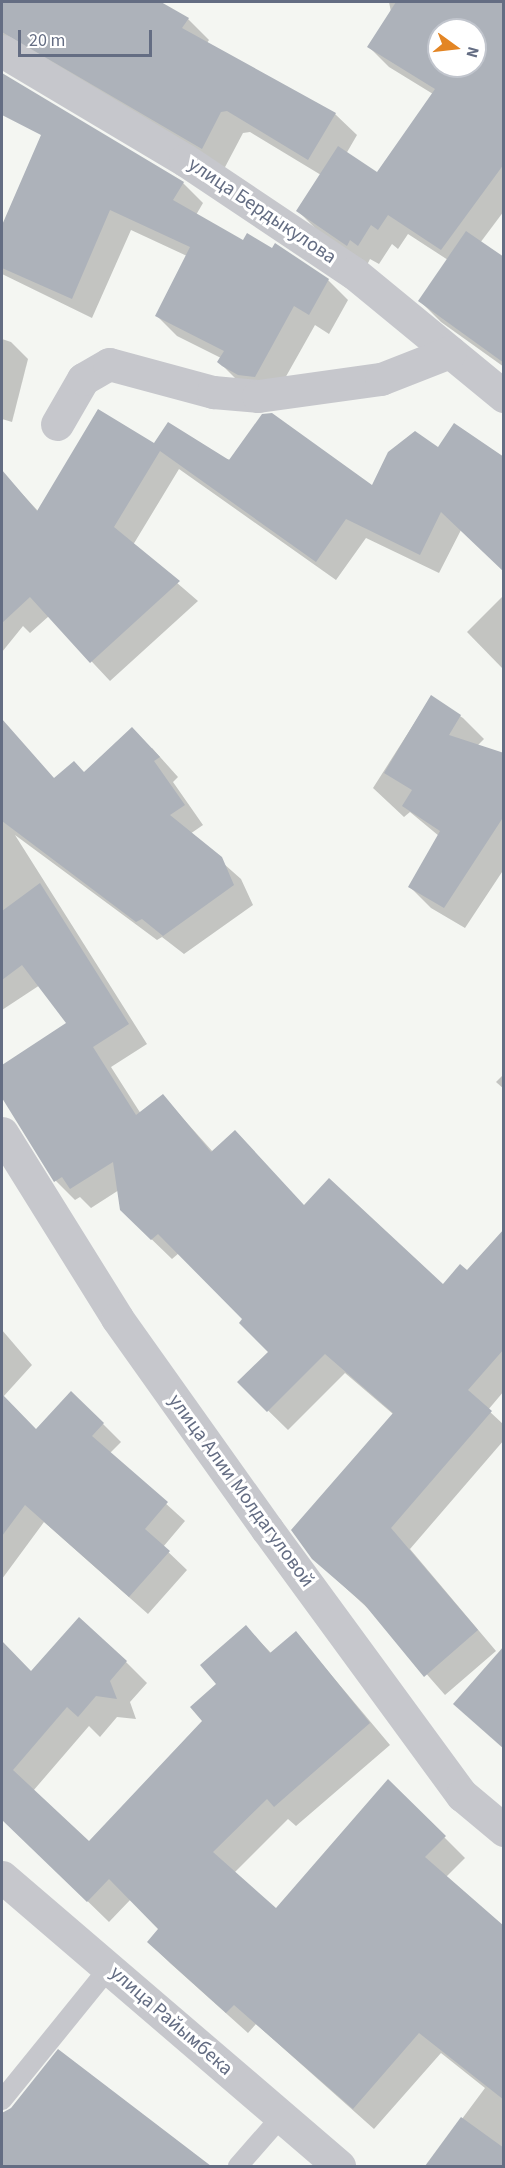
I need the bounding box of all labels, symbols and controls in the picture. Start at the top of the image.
scale bar [21,18,154,56]
north arrow [427,18,487,78]
text: 20 m [29,28,65,53]
text: N [460,44,484,60]
street label: улица Бердыкулова [183,152,341,270]
street label: улица Алии Молдагуловой [163,1390,319,1592]
street label: улица Райымбека [105,1961,237,2081]

